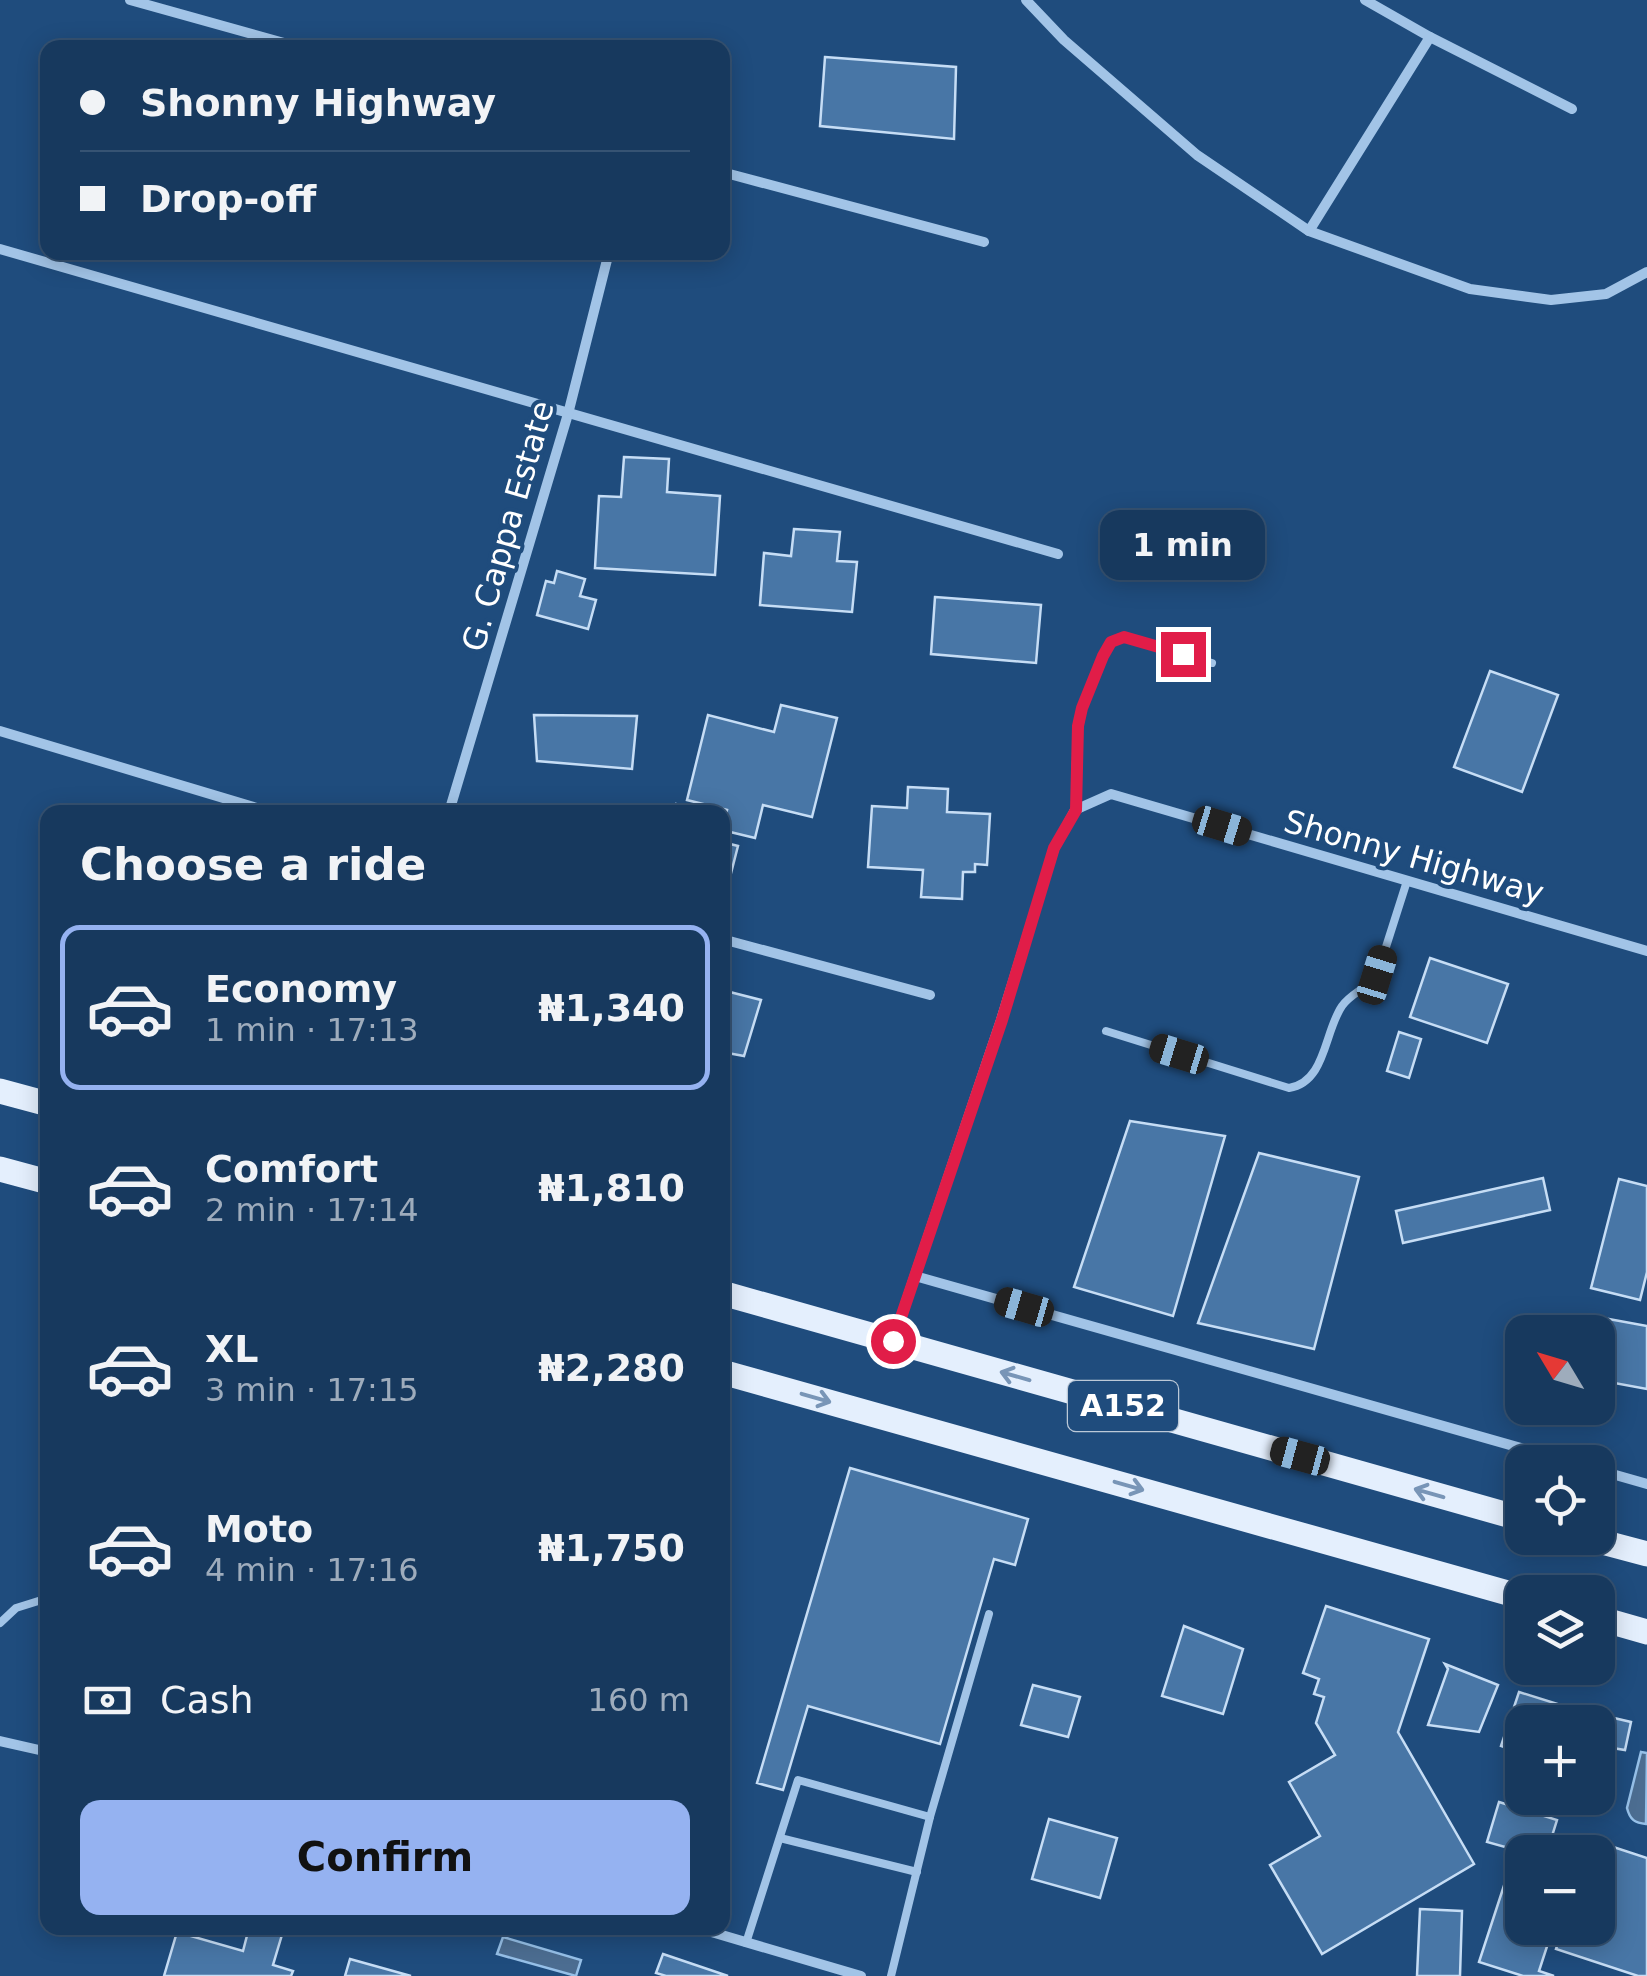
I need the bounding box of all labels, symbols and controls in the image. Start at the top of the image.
text: Shonny Highway [140,81,496,125]
text: Drop-off [140,177,316,221]
street label: G. Cappa Estate [454,396,562,656]
callout: 1 min [1100,509,1266,579]
text: 1 min [1132,526,1233,564]
route end [1161,632,1206,677]
street label: Shonny Highway [1280,802,1548,912]
car [1189,803,1255,849]
text: Choose a ride [80,838,426,891]
car [1354,942,1400,1008]
icon: car [85,963,175,1053]
text: Economy [205,967,397,1011]
text: ₦1,340 [538,986,685,1030]
text: 1 min · 17:13 [205,1011,419,1049]
car [1146,1031,1212,1077]
icon: car [85,1143,175,1233]
text: Comfort [205,1147,378,1191]
text: ₦1,810 [538,1166,685,1210]
text: 2 min · 17:14 [205,1191,419,1229]
car [991,1284,1057,1330]
north arrow [1505,1315,1615,1425]
map controls [1505,1315,1615,1945]
route start [871,1319,916,1364]
icon: car [85,1323,175,1413]
text: XL [205,1327,259,1371]
text: ₦2,280 [538,1346,685,1390]
one-way arrow [1000,1365,1031,1384]
text: 3 min · 17:15 [205,1371,419,1409]
road number: A152 [1068,1381,1178,1431]
one-way arrow [800,1390,832,1409]
car [1267,1434,1333,1478]
button: locate [1505,1445,1615,1555]
one-way arrow [1113,1478,1144,1497]
one-way arrow [1414,1482,1445,1501]
icon: car [85,1503,175,1593]
text: Moto [205,1507,313,1551]
text: ₦1,750 [538,1526,685,1570]
text: 4 min · 17:16 [205,1551,419,1589]
button: layers [1505,1575,1615,1685]
icon: cash [80,1673,135,1728]
text: Cash [160,1678,254,1722]
text: 160 m [588,1681,690,1719]
button: + [1505,1705,1615,1815]
button: Confirm [80,1800,690,1915]
button: − [1505,1835,1615,1945]

